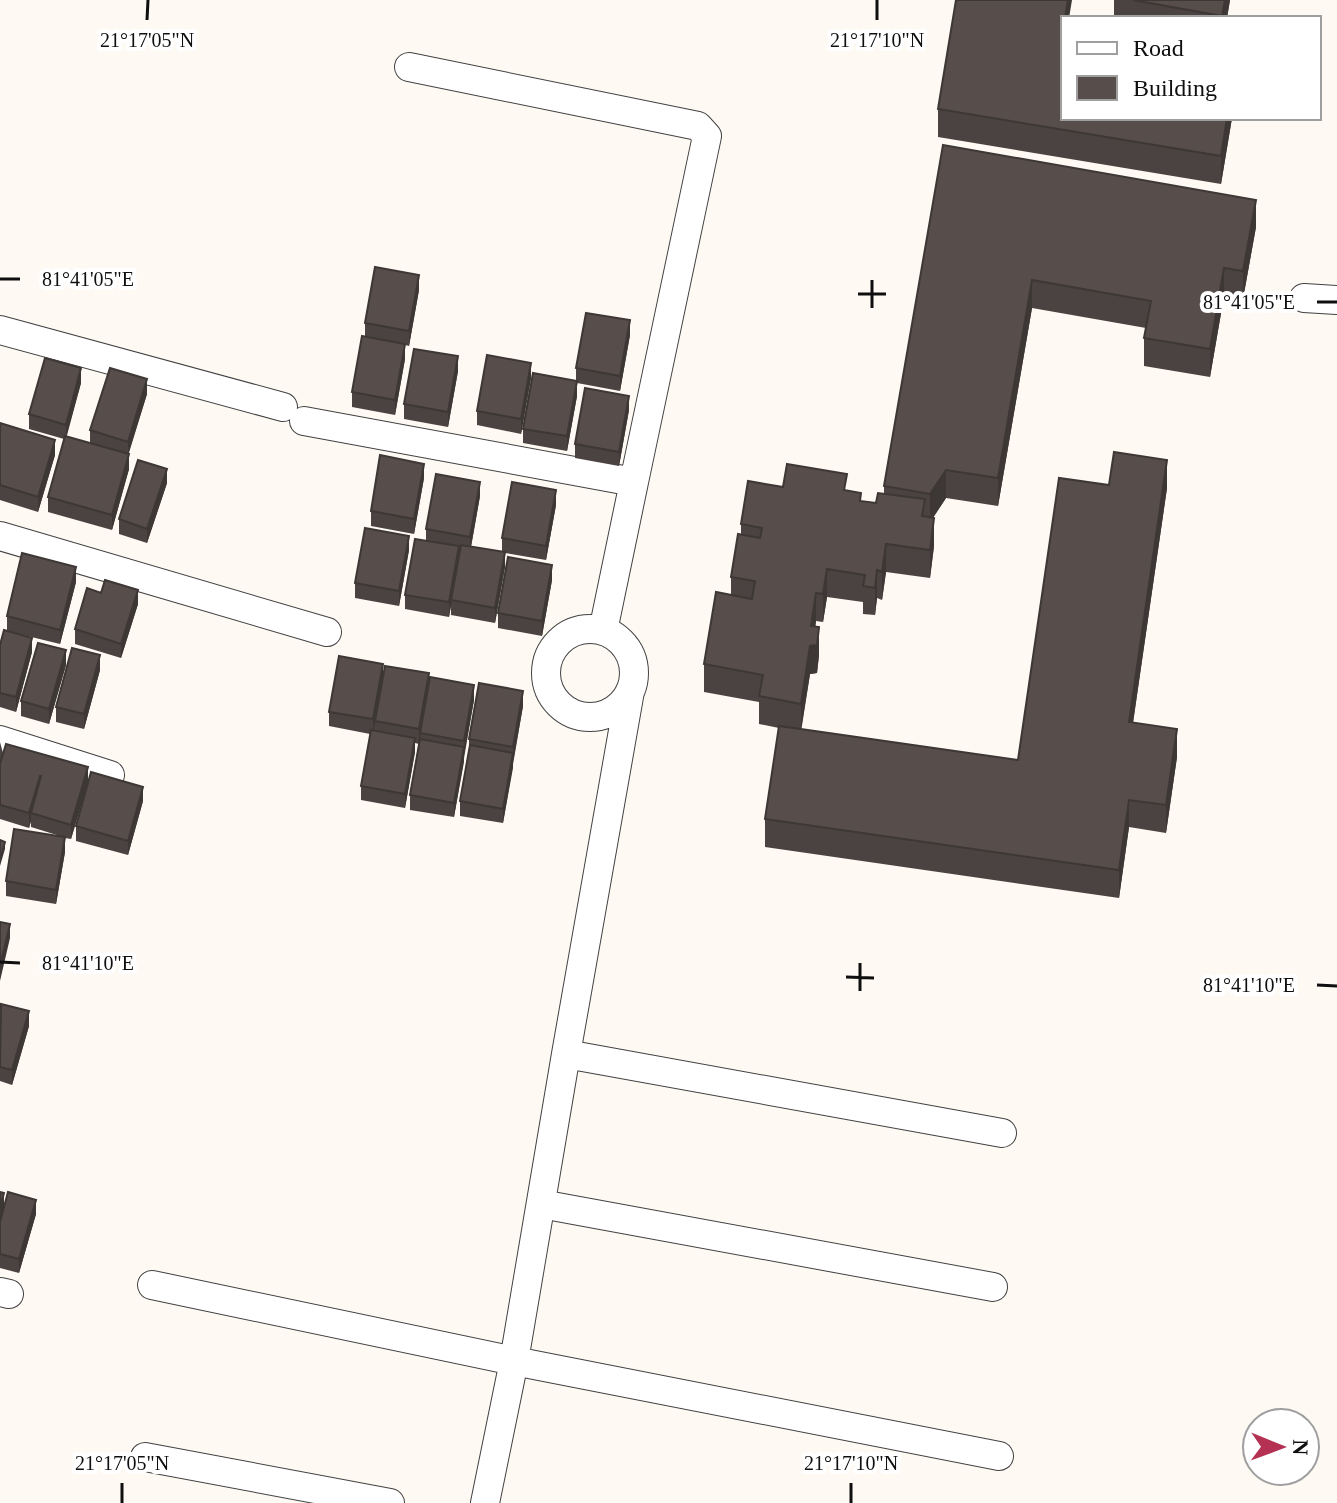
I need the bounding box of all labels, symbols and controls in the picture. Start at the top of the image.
legend [1061,16,1321,120]
text: 21°17'05"N [100,29,194,51]
text: 21°17'10"N [830,29,924,51]
text: Road [1133,35,1184,61]
text: Building [1133,75,1217,101]
text: 81°41'05"E [42,268,134,290]
text: 81°41'05"E [1203,291,1295,313]
text: 81°41'10"E [42,952,134,974]
text: 81°41'10"E [1203,974,1295,996]
north arrow [1241,1407,1321,1487]
text: N [1288,1439,1313,1456]
text: 21°17'05"N [75,1452,169,1474]
text: 21°17'10"N [804,1452,898,1474]

